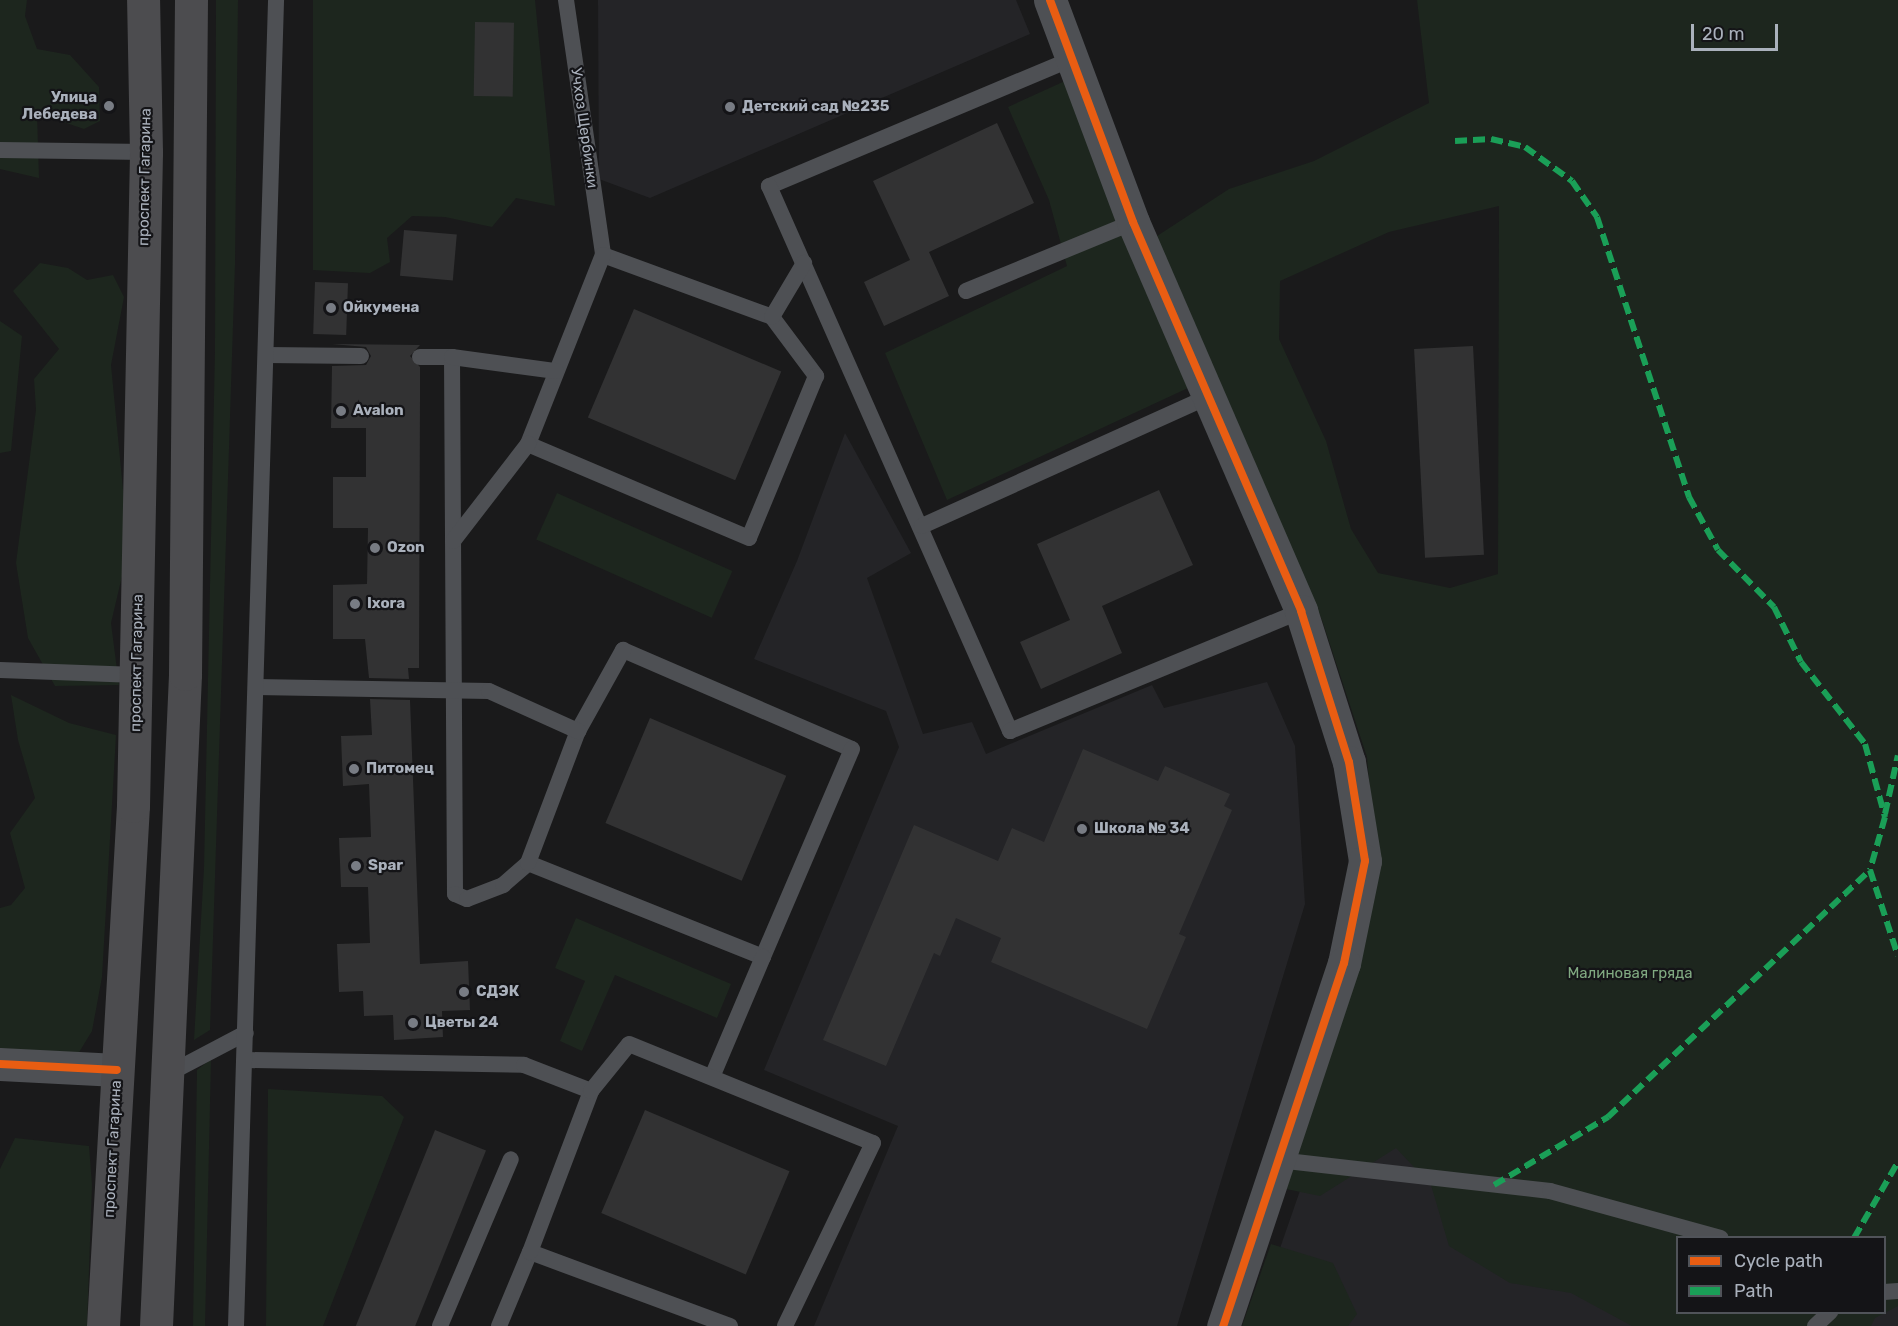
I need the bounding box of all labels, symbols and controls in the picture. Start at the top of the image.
scale bar [1694,12,1781,50]
text: 20 m [1702,23,1744,45]
street label: Учхоз Щербинки [567,67,601,189]
place label: Улица Лебедева [22,88,97,123]
place label: Детский сад №235 [742,98,890,116]
marker: Улица Лебедева [102,99,116,113]
marker: Детский сад №235 [723,100,737,114]
street label: проспект Гагарина [135,108,155,246]
place label: Ойкумена [343,299,419,317]
marker: Ойкумена [324,301,338,315]
place label: Avalon [353,402,404,420]
marker: Avalon [334,404,348,418]
place label: Ozon [387,539,425,557]
marker: Ozon [368,541,382,555]
street label: проспект Гагарина [127,594,147,732]
place label: Ixora [367,595,405,613]
marker: Ixora [348,597,362,611]
place label: Питомец [366,760,434,778]
marker: Питомец [347,762,361,776]
place label: Школа № 34 [1094,820,1190,838]
marker: Школа № 34 [1075,822,1089,836]
place label: Spar [368,857,403,875]
marker: Spar [349,859,363,873]
park label: Малиновая гряда [1567,965,1693,983]
place label: СДЭК [476,983,519,1001]
marker: СДЭК [457,985,471,999]
place label: Цветы 24 [425,1014,498,1032]
marker: Цветы 24 [406,1016,420,1030]
street label: проспект Гагарина [100,1080,126,1218]
legend [1676,1236,1886,1314]
text: Cycle path [1734,1250,1823,1272]
text: Path [1734,1280,1773,1302]

